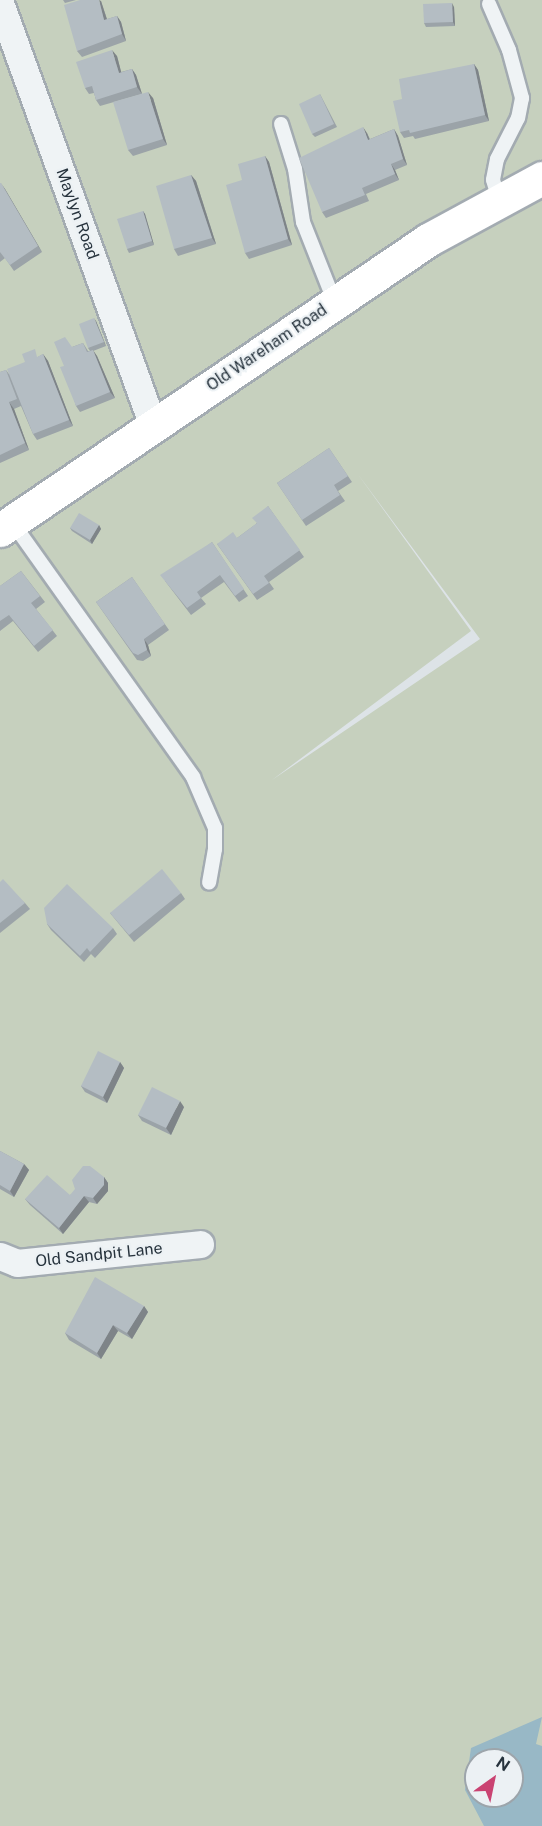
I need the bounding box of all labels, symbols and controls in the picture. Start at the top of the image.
street label: Maylyn Road [52,166,102,262]
street label: Old Wareham Road [203,300,331,396]
street label: Old Sandpit Lane [35,1239,163,1271]
north arrow [464,1748,524,1808]
text: N [493,1753,513,1776]

